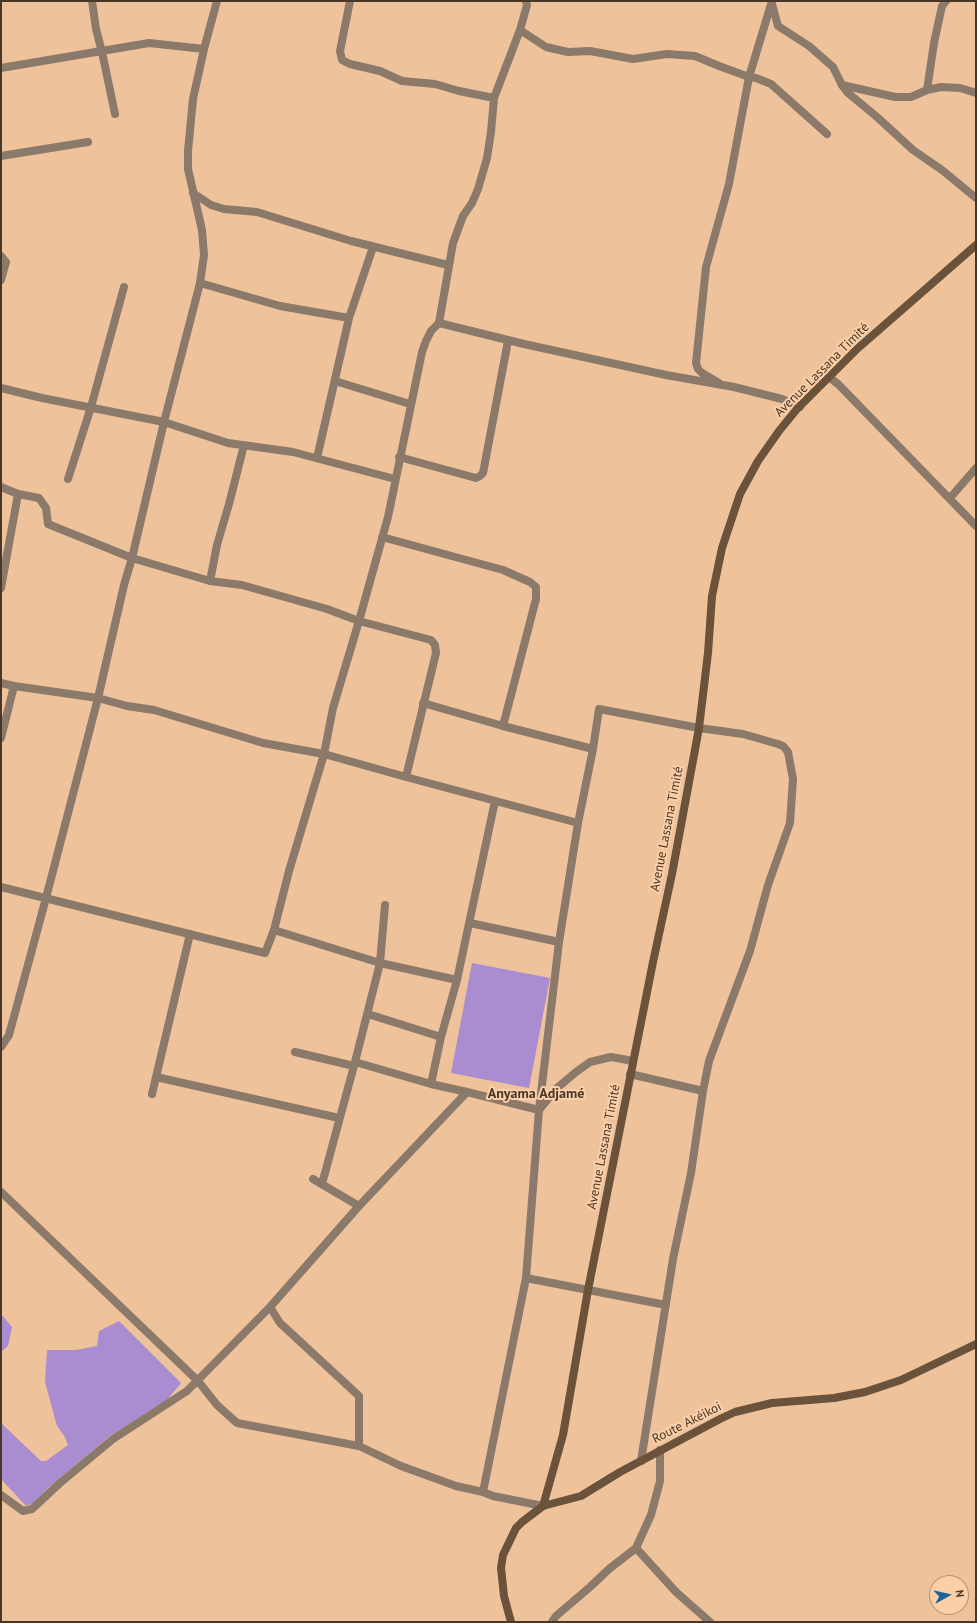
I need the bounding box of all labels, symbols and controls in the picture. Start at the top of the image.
street label: Avenue Lassana Timité [772,320,872,420]
street label: Avenue Lassana Timité [647,765,687,893]
street label: Avenue Lassana Timité [584,1083,624,1211]
district label: Anyama Adjamé [488,1086,584,1102]
street label: Route Akéikoi [650,1399,724,1447]
north arrow [929,1575,969,1615]
text: N [952,1589,967,1598]

